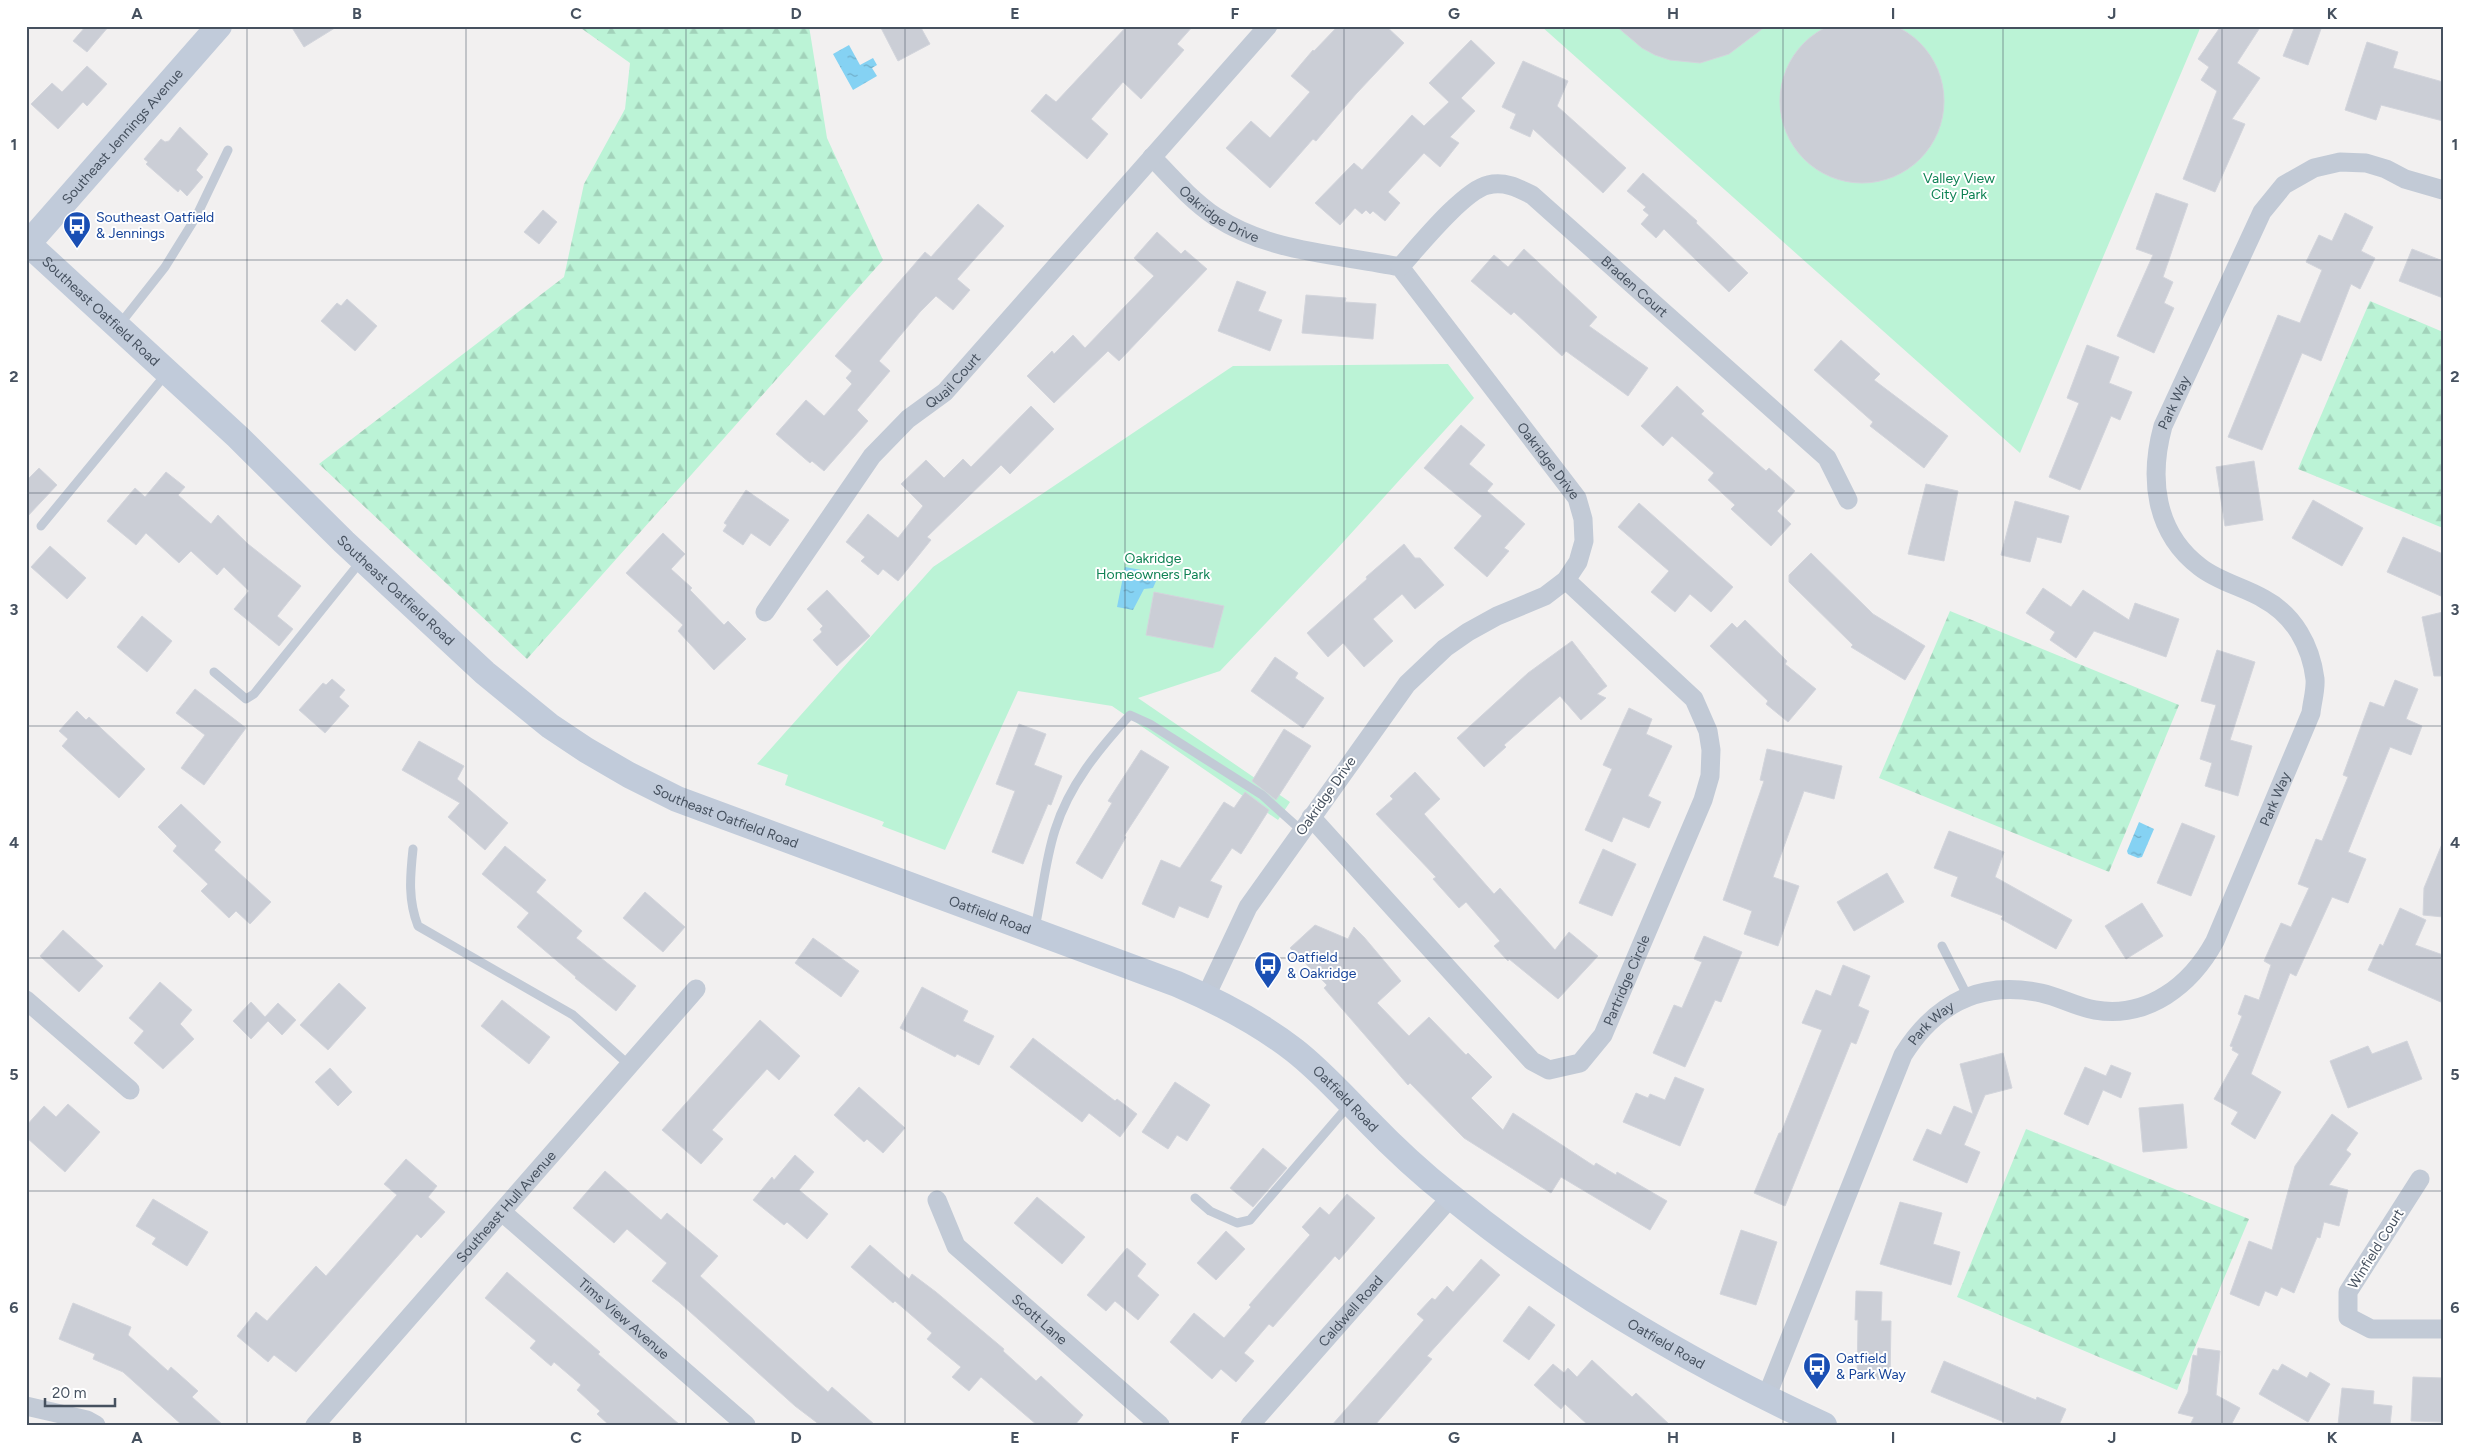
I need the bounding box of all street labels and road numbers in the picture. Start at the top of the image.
street label: Southeast Jennings Avenue [58,65,187,208]
street label: Oakridge Drive [1176,182,1262,246]
street label: Braden Court [1598,252,1671,321]
street label: Southeast Oatfield Road [39,253,164,369]
street label: Quail Court [922,349,984,412]
street label: Park Way [2154,372,2194,432]
street label: Oakridge Drive [1513,419,1584,503]
street label: Southeast Oatfield Road [334,532,458,649]
street label: Oakridge Drive [1292,753,1360,839]
street label: Park Way [2256,769,2294,829]
street label: Southeast Oatfield Road [651,780,801,852]
street label: Oatfield Road [947,892,1033,938]
street label: Partridge Circle [1599,932,1653,1028]
street label: Park Way [1904,997,1958,1048]
street label: Oatfield Road [1309,1062,1382,1135]
street label: Southeast Hull Avenue [452,1147,560,1266]
street label: Winfield Court [2345,1206,2407,1292]
street label: Caldwell Road [1315,1272,1386,1350]
street label: Tims View Avenue [575,1274,673,1363]
street label: Scott Lane [1008,1290,1071,1348]
street label: Oatfield Road [1624,1315,1708,1372]

